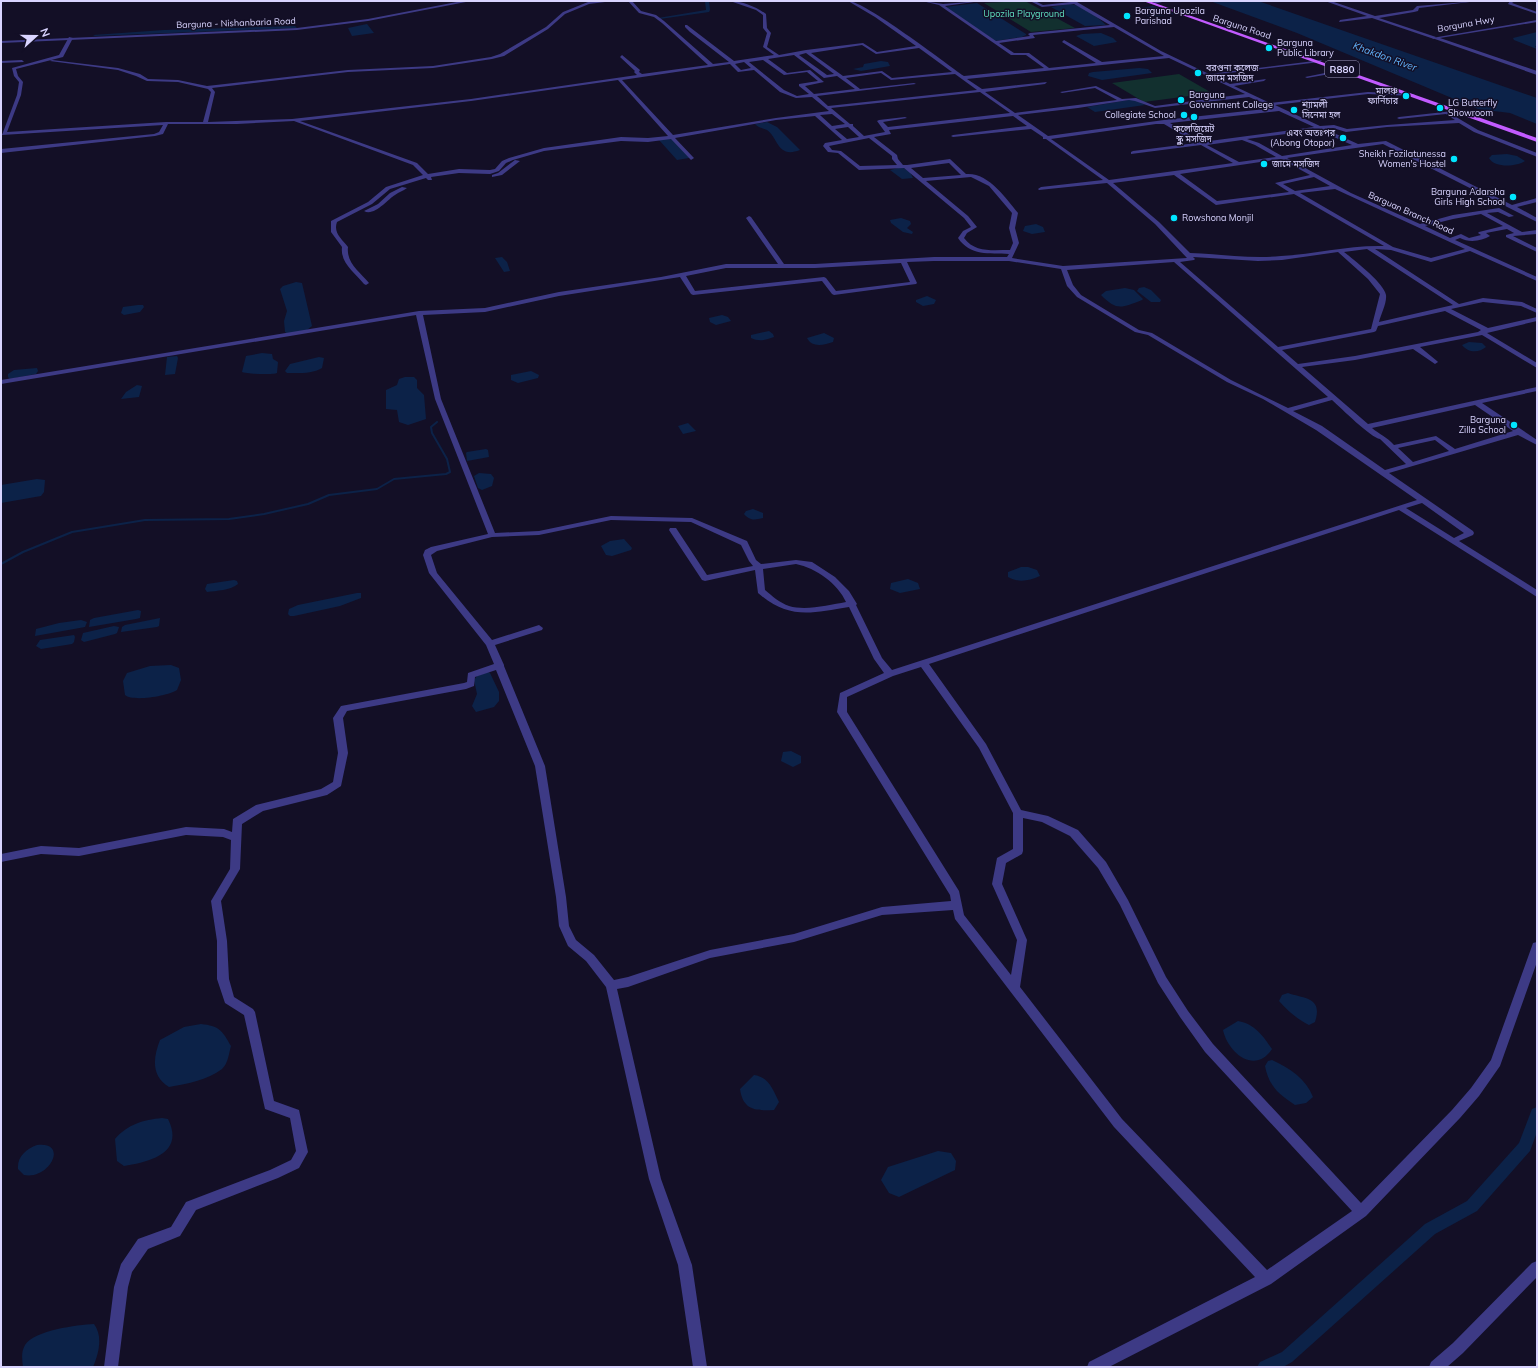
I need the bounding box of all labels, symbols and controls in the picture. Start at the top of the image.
place label: Barguna Upozila Parishad [1135,5,1205,26]
park label: Upozila Playground [983,8,1065,20]
marker: Barguna Upozila Parishad [1122,11,1132,21]
street label: Barguna Road [1212,12,1273,41]
street label: Borguna Hwy [1437,13,1496,35]
street label: Barguna - Nishanbaria Road [176,15,296,30]
north arrow [16,16,56,56]
text: N [37,26,53,39]
place label: Barguna Public Library [1277,37,1334,59]
water label: Khakdon River [1351,39,1419,74]
marker: Barguna Public Library [1264,43,1274,53]
road number: R880 [1325,61,1359,77]
place label: বরগুনা কলেজ জামে মসজিদ [1205,62,1259,83]
marker: বরগুনা কলেজ জামে মসজিদ [1193,68,1203,78]
place label: মালঞ্চ ফার্নিচার [1367,85,1399,106]
place label: Barguna Government College [1189,89,1273,110]
marker: মালঞ্চ ফার্নিচার [1401,91,1411,101]
marker: Barguna Government College [1176,95,1186,105]
place label: LG Butterfly Showroom [1448,97,1498,118]
place label: শ্যামলী সিনেমা হল [1301,99,1341,120]
marker: LG Butterfly Showroom [1435,103,1445,113]
marker: শ্যামলী সিনেমা হল [1289,105,1299,115]
place label: Collegiate School [1105,109,1176,120]
marker: Collegiate School [1179,110,1189,120]
marker: কলেজিয়েট স্কুল মসজিদ [1189,112,1199,122]
place label: কলেজিয়েট স্কুল মসজিদ [1172,123,1216,145]
place label: এবং অতঃপর (Abong Otopor) [1270,127,1336,148]
marker: এবং অতঃপর (Abong Otopor) [1338,133,1348,143]
place label: Sheikh Fozilatunessa Women's Hostel [1359,148,1446,169]
marker: Sheikh Fozilatunessa Women's Hostel [1449,154,1459,164]
place label: জামে মসজিদ [1271,158,1321,169]
marker: জামে মসজিদ [1259,159,1269,169]
place label: Barguna Adarsha Girls High School [1431,186,1505,207]
street label: Barguan Branch Road [1367,189,1456,236]
marker: Barguna Adarsha Girls High School [1508,192,1518,202]
place label: Rowshona Monjil [1182,212,1253,223]
marker: Rowshona Monjil [1169,213,1179,223]
place label: Barguna Zilla School [1459,414,1506,435]
marker: Barguna Zilla School [1509,420,1519,430]

